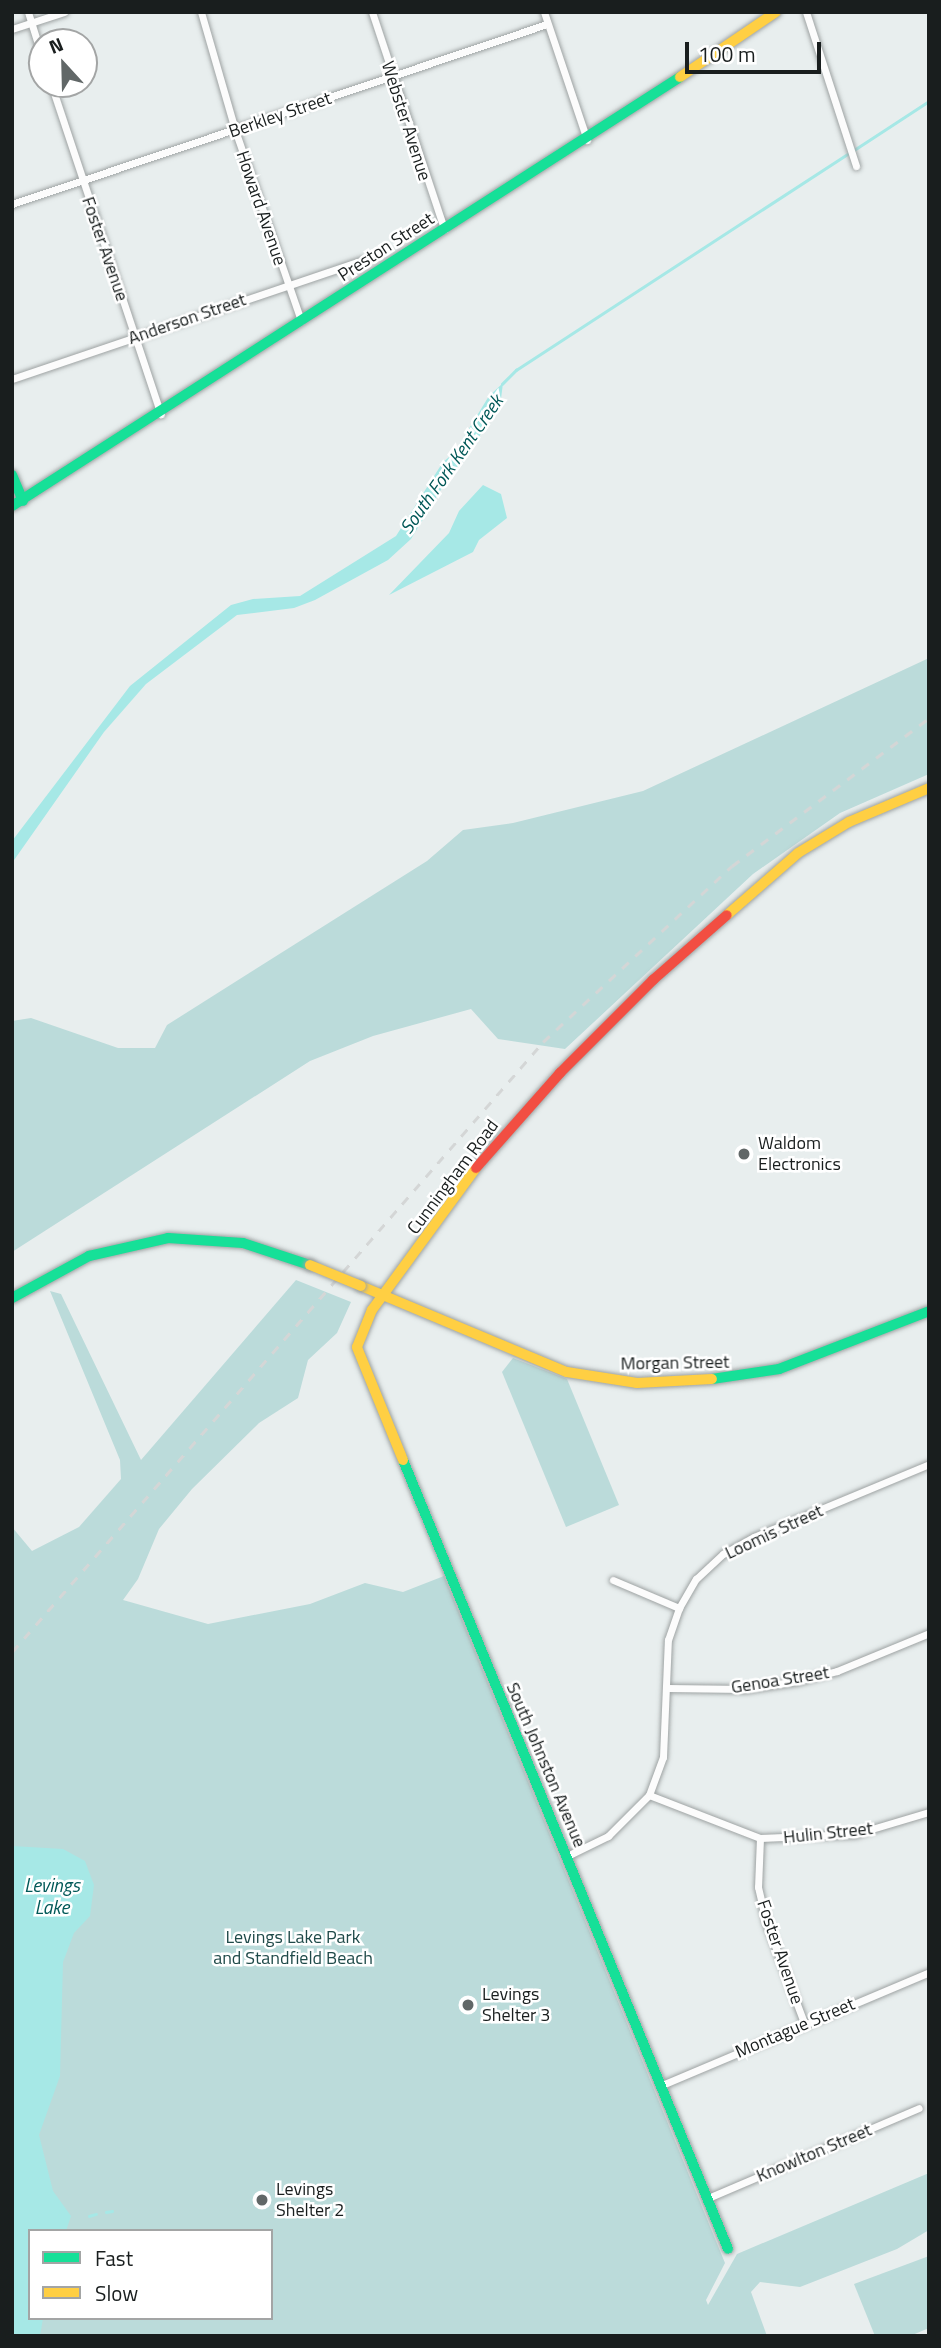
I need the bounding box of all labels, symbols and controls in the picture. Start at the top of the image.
north arrow [28,28,98,98]
scale bar [689,28,825,72]
text: N [44,29,67,61]
text: 100 m [698,38,755,70]
street label: Webster Avenue [377,58,435,184]
street label: Berkley Street [226,87,334,143]
street label: Howard Avenue [231,148,291,268]
street label: Foster Avenue [77,194,133,304]
street label: Preston Street [334,208,438,286]
street label: Anderson Street [125,289,249,349]
water label: South Fork Kent Creek [395,390,507,538]
street label: Cunningham Road [403,1115,503,1239]
place label: Waldom Electronics [758,1133,841,1176]
marker: Waldom Electronics [736,1146,752,1162]
street label: Morgan Street [620,1351,730,1375]
street label: Loomis Street [722,1500,826,1564]
street label: Genoa Street [730,1662,830,1698]
street label: South Johnston Avenue [502,1679,590,1851]
street label: Hulin Street [782,1818,874,1848]
water label: Levings Lake [24,1874,80,1918]
street label: Foster Avenue [752,1897,808,2007]
park label: Levings Lake Park and Standfield Beach [213,1927,373,1969]
place label: Levings Shelter 3 [482,1984,550,2026]
street label: Montague Street [732,1993,858,2063]
marker: Levings Shelter 3 [460,1997,476,2013]
street label: Knowlton Street [753,2119,875,2187]
place label: Levings Shelter 2 [276,2179,344,2222]
marker: Levings Shelter 2 [254,2192,270,2208]
legend [28,2229,273,2320]
text: Fast [95,2242,133,2274]
text: Slow [95,2277,138,2309]

